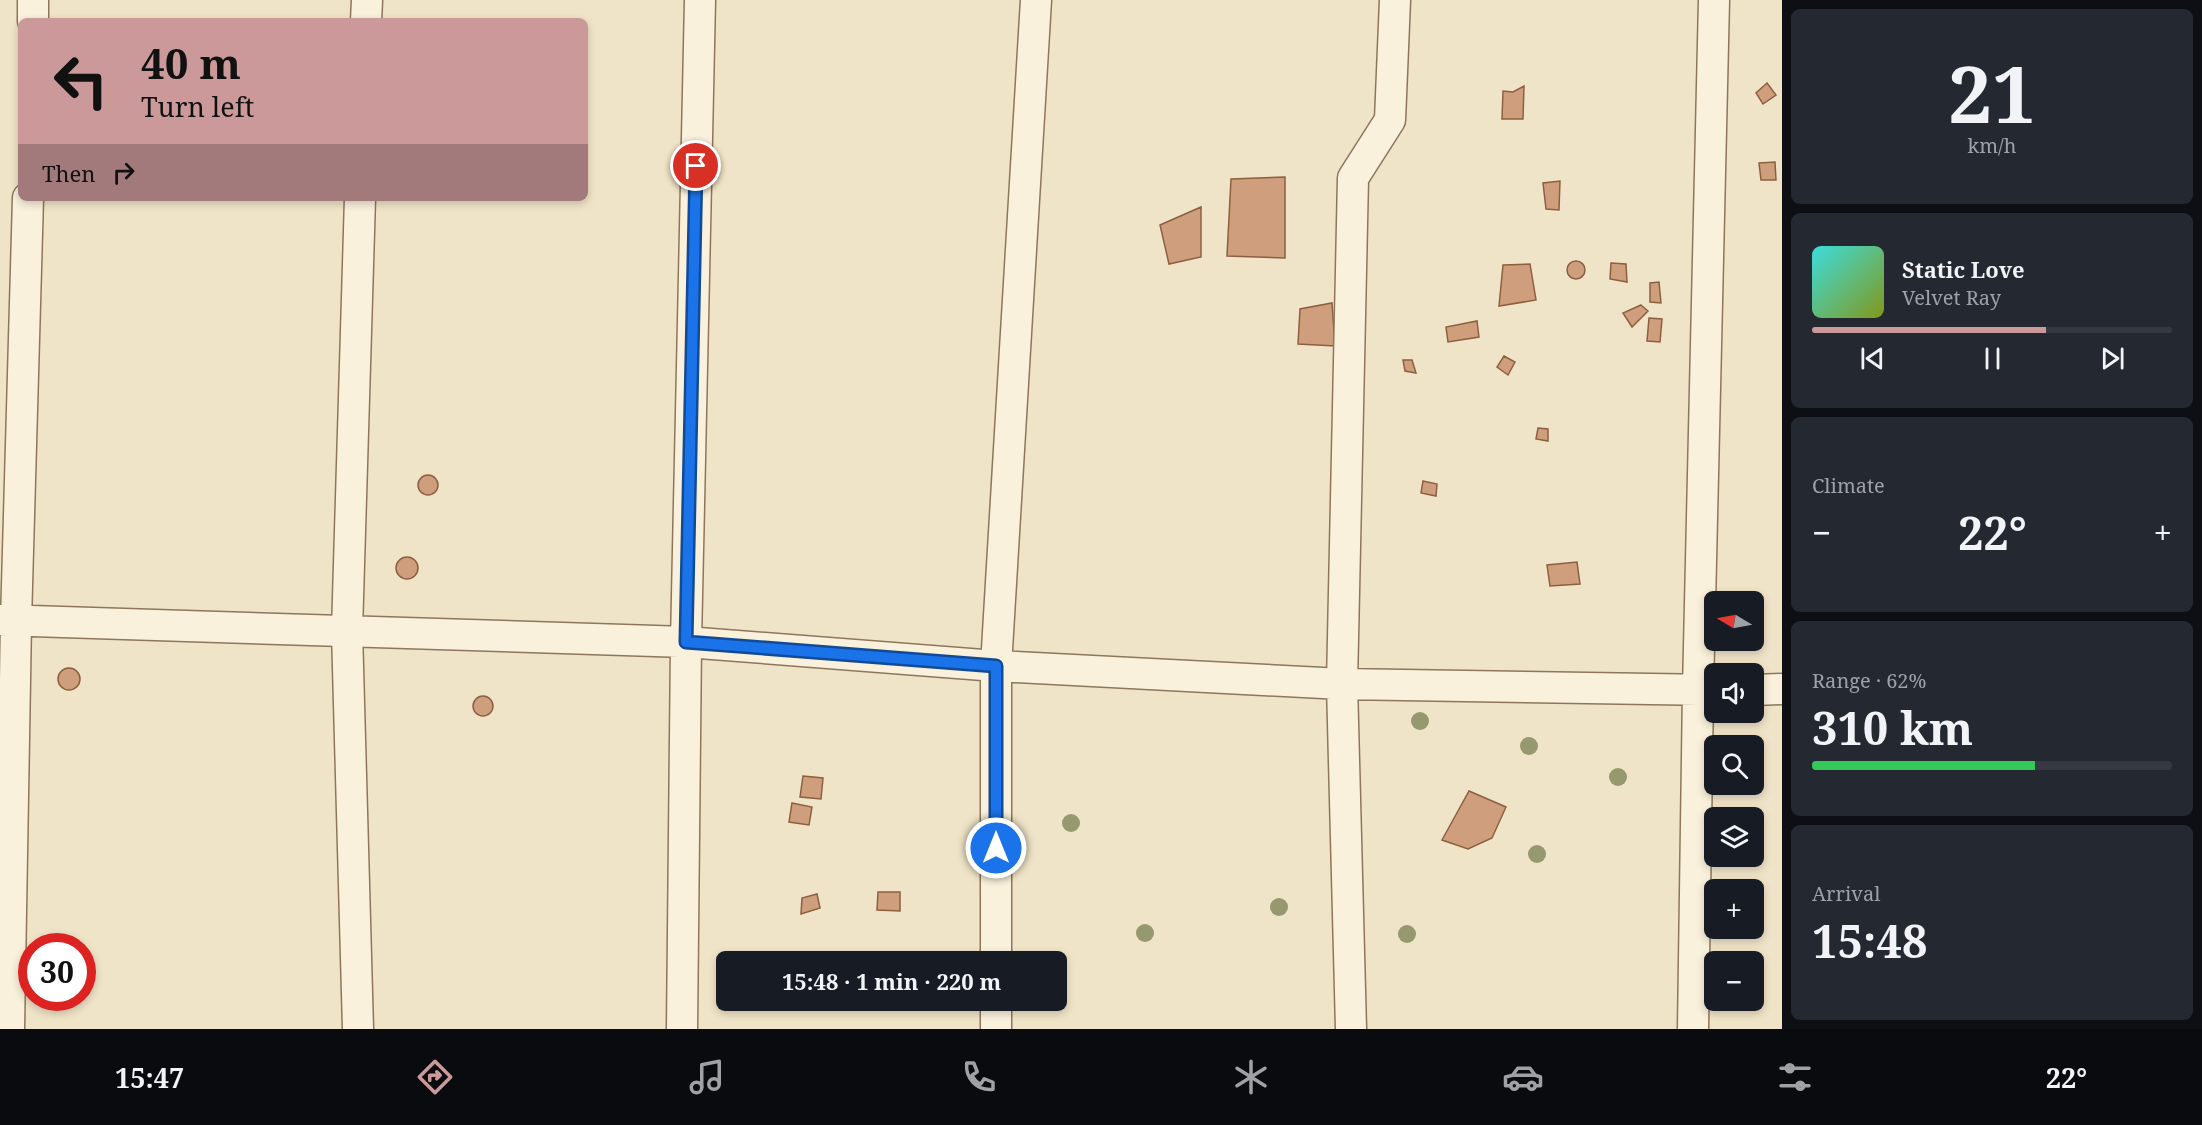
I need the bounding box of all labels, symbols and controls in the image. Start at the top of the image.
text: 40 m [141,34,241,91]
text: 21 [1948,40,2036,146]
icon: left [42,42,120,120]
text: Turn left [141,88,254,125]
text: km/h [1967,132,2017,159]
pin [670,140,721,191]
icon: arrive [679,149,712,182]
icon: right [107,156,140,189]
text: Then [42,158,95,188]
text: Static Love [1902,254,2025,284]
text: Velvet Ray [1902,284,2001,311]
icon: previous [1856,342,1889,375]
icon: pause [1976,342,2009,375]
icon: next [2096,342,2129,375]
text: Climate [1812,472,1885,499]
text: 22° [1958,502,2027,563]
text: − [1812,510,1831,555]
text: + [2154,510,2172,555]
north arrow [1704,591,1764,651]
map controls [1704,591,1764,1011]
button: sound [1704,663,1764,723]
text: Range · 62% [1812,667,1926,694]
text: 310 km [1812,697,1973,758]
button: search [1704,735,1764,795]
button: layers [1704,807,1764,867]
position arrow [964,816,1028,880]
button: + [1704,879,1764,939]
text: Arrival [1812,880,1880,907]
text: 15:48 [1812,910,1927,971]
speed limit sign: 30 [18,933,96,1011]
button: − [1704,951,1764,1011]
text: 15:48 · 1 min · 220 m [782,966,1001,996]
icon: directions [414,1056,456,1098]
icon: music [686,1056,728,1098]
icon: phone [958,1056,1000,1098]
icon: climate [1230,1056,1272,1098]
icon: car [1502,1056,1544,1098]
icon: filters [1774,1056,1816,1098]
text: 15:47 [115,1059,184,1096]
text: 22° [2046,1059,2087,1096]

